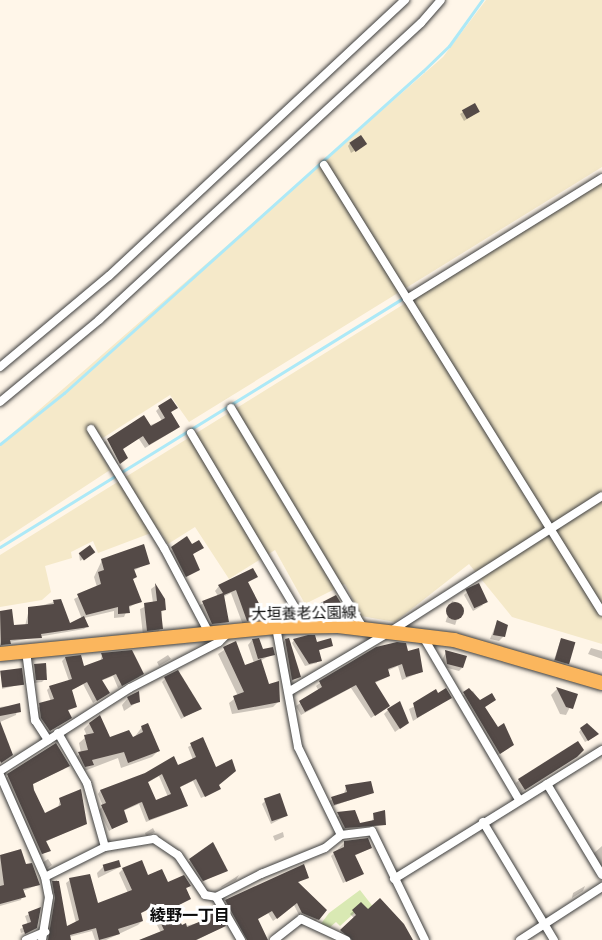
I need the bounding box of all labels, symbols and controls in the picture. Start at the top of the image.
street label: 大垣養老公園線 [251,603,357,623]
district label: 綾野一丁目 [150,905,230,925]

